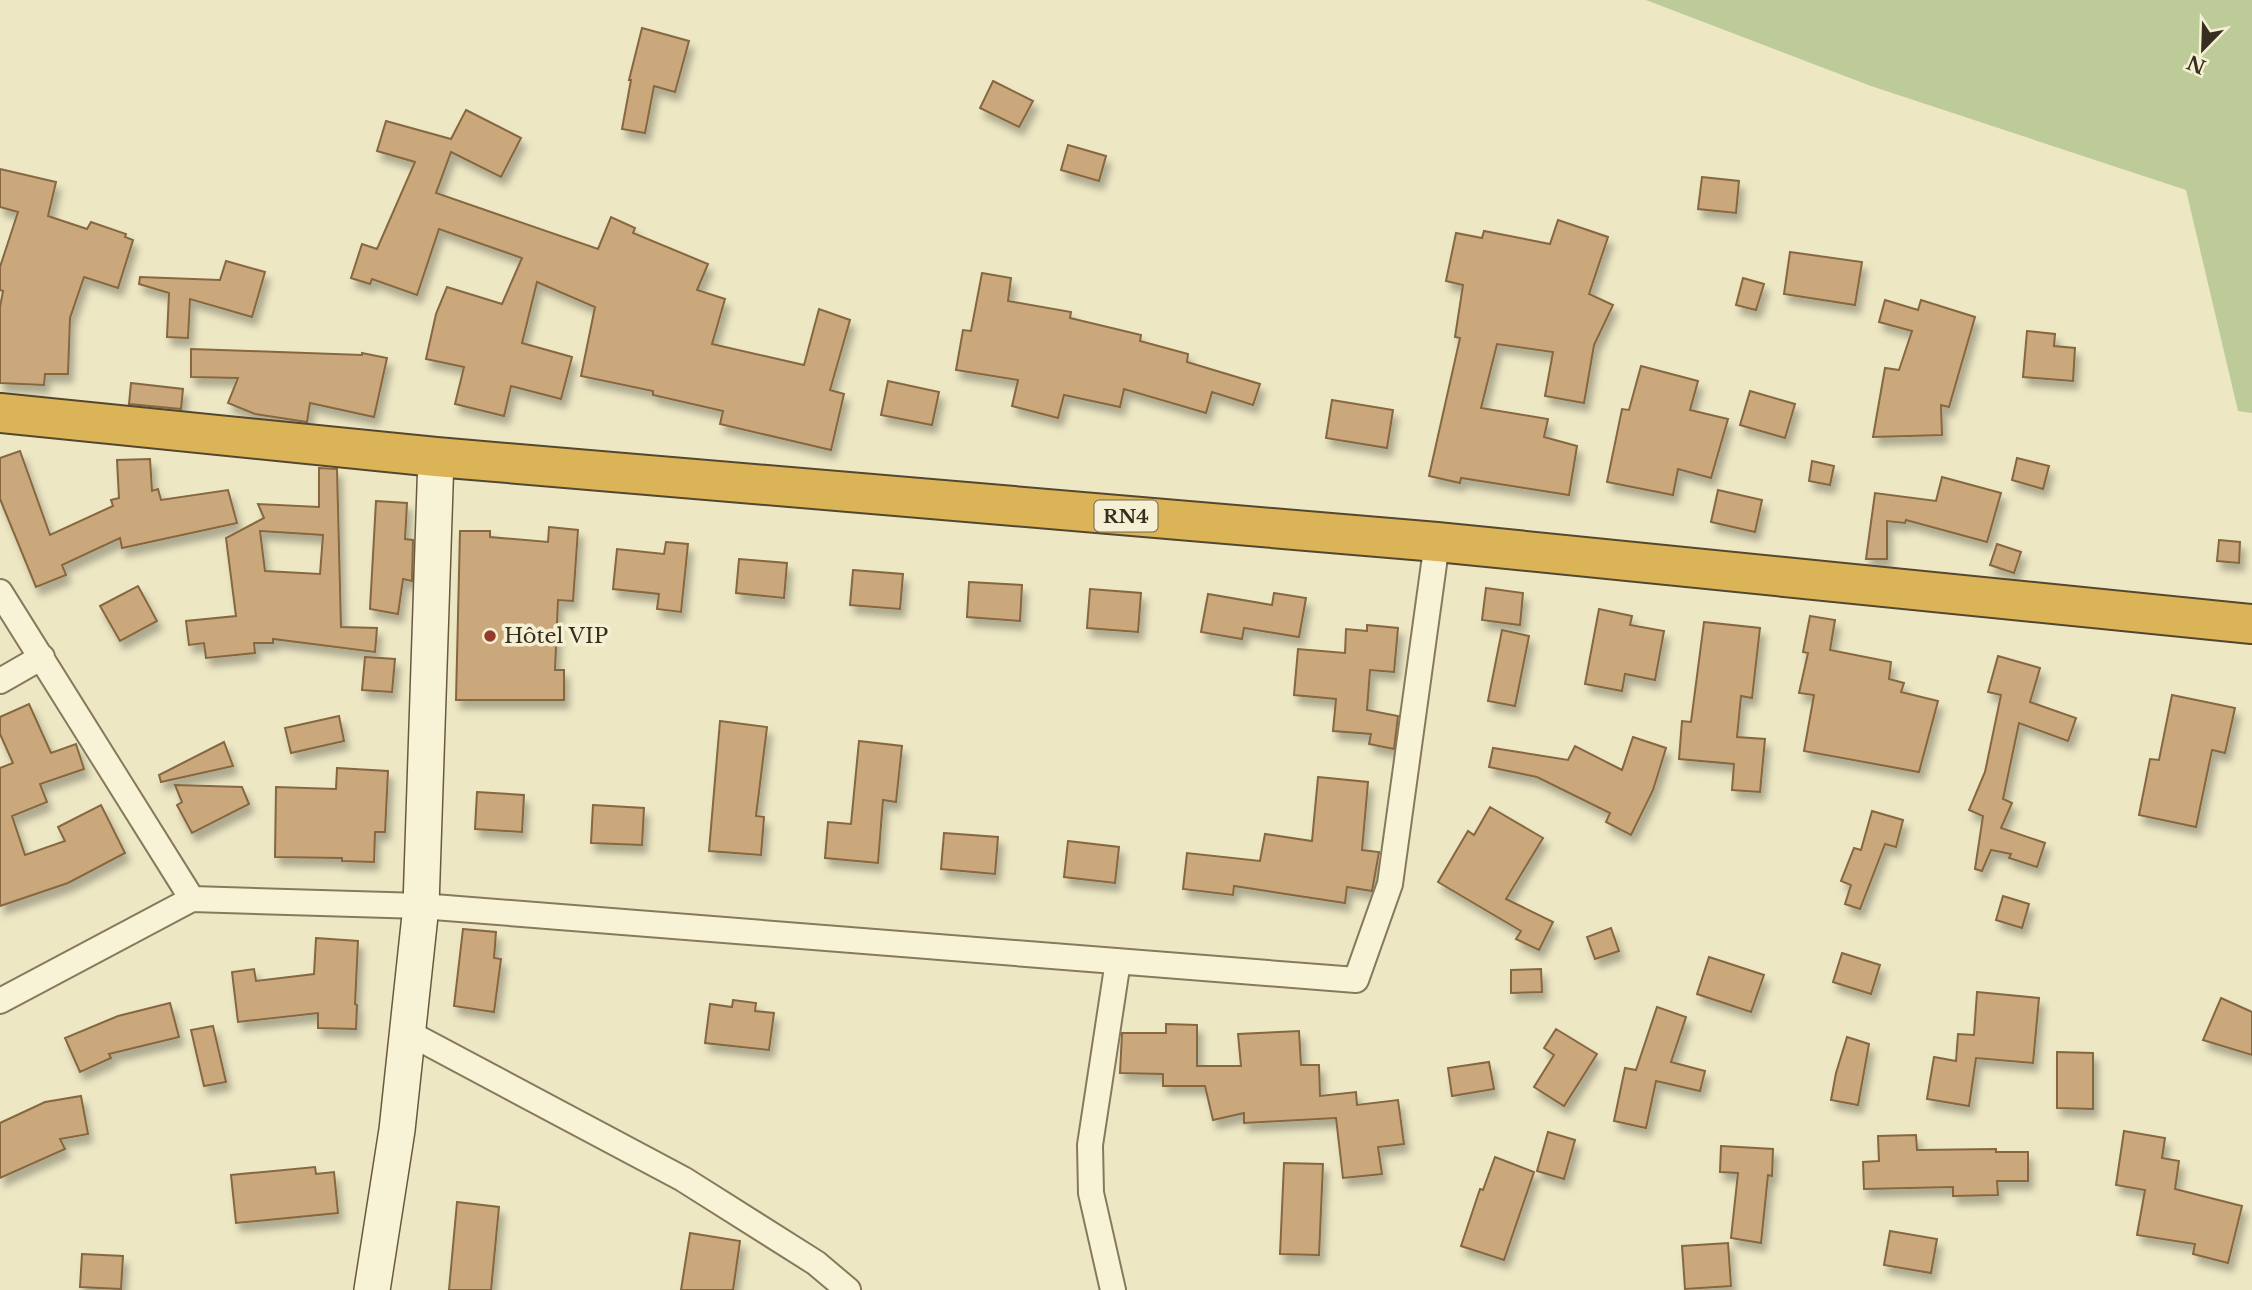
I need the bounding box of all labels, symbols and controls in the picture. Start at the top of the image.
north arrow [2168,14,2238,84]
text: N [2184,50,2209,78]
road number: RN4 [1094,500,1158,531]
place label: Hôtel VIP [504,623,608,649]
marker: Hôtel VIP [482,628,498,644]

